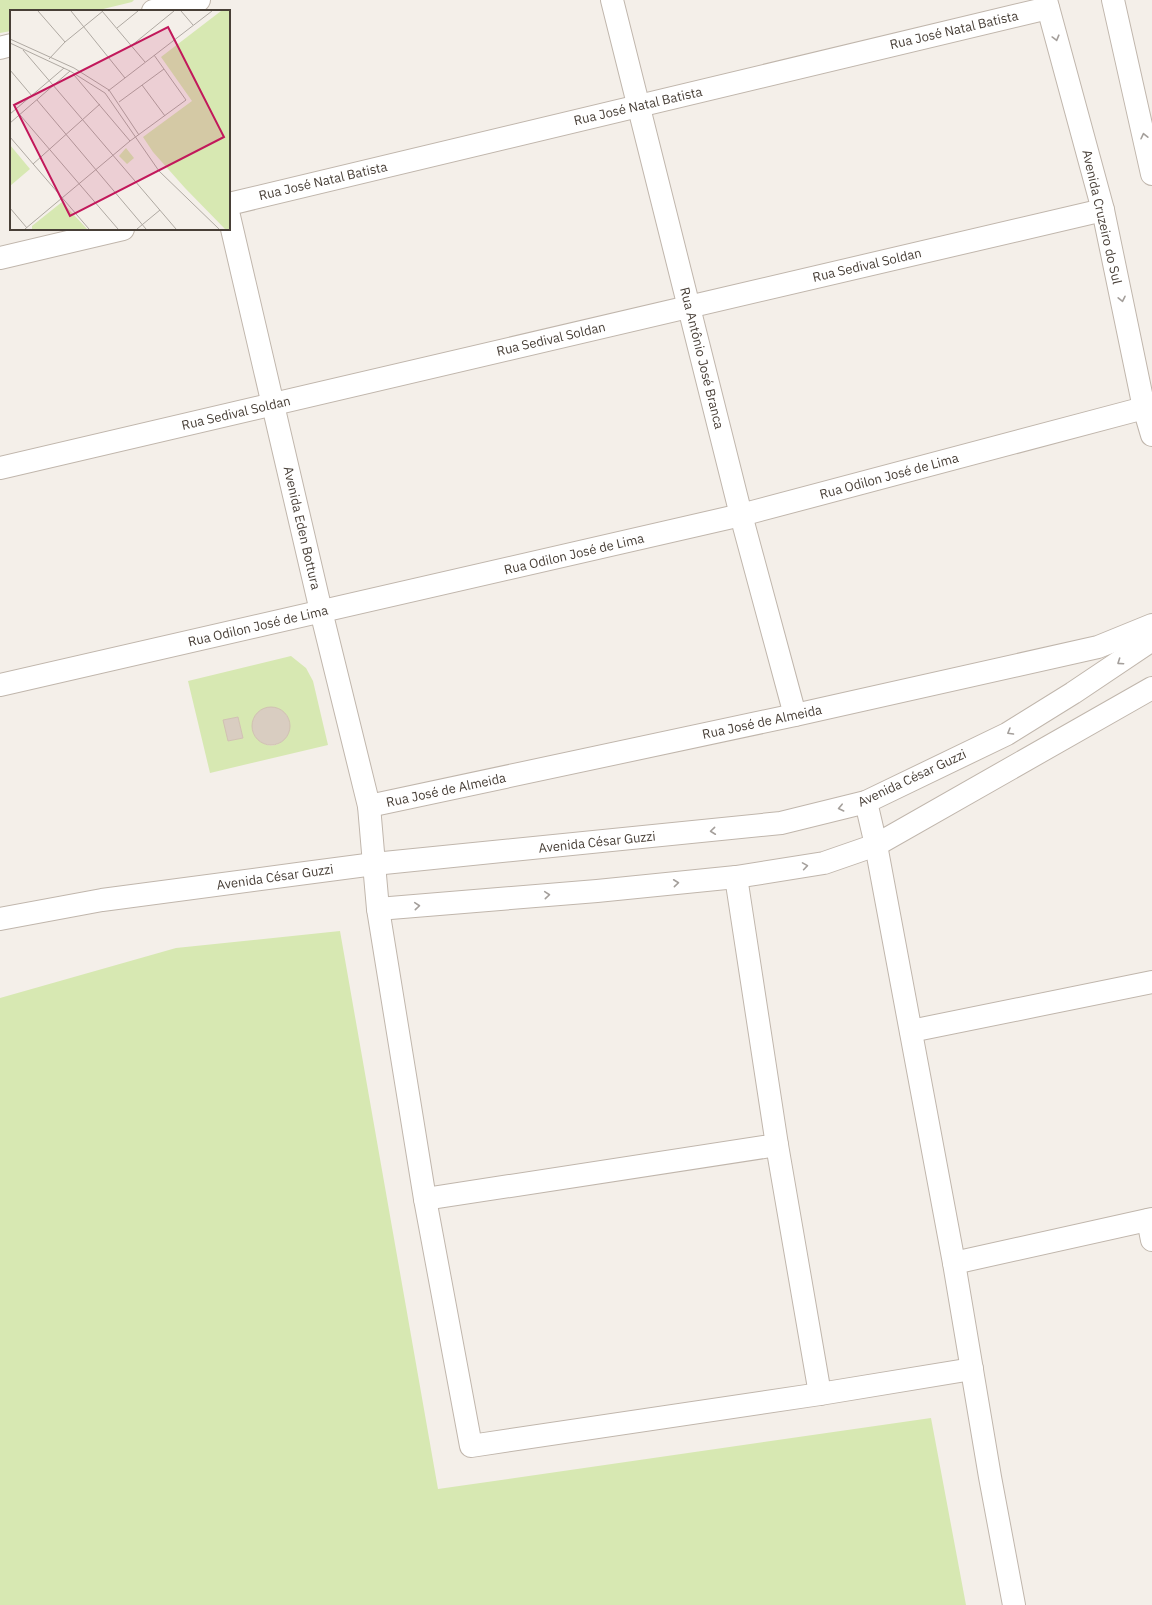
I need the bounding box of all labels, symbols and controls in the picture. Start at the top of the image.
street label: Rua José Natal Batista [888,7,1020,53]
inset map [10,10,230,230]
one-way arrow [1051,34,1060,41]
street label: Rua José Natal Batista [572,83,704,129]
one-way arrow [1140,133,1148,140]
street label: Avenida Cruzeiro do Sul [1078,148,1126,286]
street label: Rua José Natal Batista [257,158,389,204]
street label: Rua Sedival Soldan [811,244,923,286]
street label: Rua Antônio José Branca [676,285,728,431]
one-way arrow [1117,296,1125,303]
street label: Rua Sedival Soldan [495,318,607,360]
street label: Rua Sedival Soldan [180,392,292,434]
street label: Rua Odilon José de Lima [818,449,960,503]
street label: Avenida Eden Bottura [280,465,324,591]
street label: Rua Odilon José de Lima [502,530,646,578]
street label: Rua Odilon José de Lima [186,602,330,650]
one-way arrow [1117,657,1124,664]
street label: Rua José de Almeida [701,701,823,743]
one-way arrow [1007,727,1014,734]
street label: Avenida César Guzzi [855,745,969,811]
street label: Rua José de Almeida [385,769,507,811]
one-way arrow [838,804,844,812]
one-way arrow [710,826,716,835]
street label: Avenida César Guzzi [538,827,656,857]
street label: Avenida César Guzzi [216,860,334,894]
one-way arrow [802,862,808,871]
one-way arrow [673,878,679,887]
one-way arrow [544,890,550,899]
one-way arrow [414,901,420,910]

